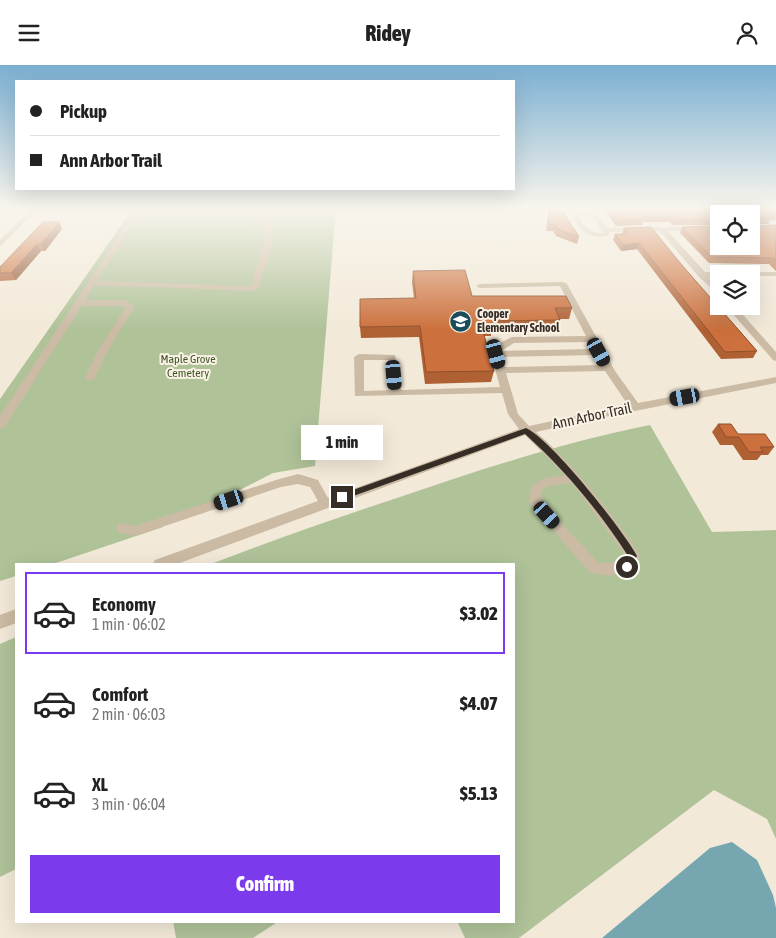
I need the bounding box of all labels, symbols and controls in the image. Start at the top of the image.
icon: menu [15,19,43,47]
icon: person [733,19,761,47]
text: Ridey [365,20,411,46]
text: Pickup [60,100,107,122]
text: Ann Arbor Trail [60,149,162,171]
map controls [710,205,760,315]
button: locate [710,205,760,255]
button: layers [710,265,760,315]
place label: Cooper Elementary School [477,307,560,335]
school or university icon: Cooper Elementary School [449,309,473,333]
car [585,335,612,369]
car [484,338,507,370]
park label: Maple Grove Cemetery [160,352,216,380]
car [385,359,402,391]
car [668,387,701,407]
street label: Ann Arbor Trail [551,399,633,432]
callout: 1 min [301,425,383,459]
text: 1 min [326,433,358,451]
route end [331,486,353,508]
car [212,488,245,512]
car [531,499,562,531]
route start [616,556,638,578]
icon: car [32,591,77,636]
text: Economy [92,593,156,615]
text: $3.02 [460,602,498,624]
text: 1 min · 06:02 [92,615,166,633]
icon: car [32,681,77,726]
text: Comfort [92,683,148,705]
text: $4.07 [460,692,498,714]
text: 2 min · 06:03 [92,705,166,723]
icon: car [32,771,77,816]
text: XL [92,773,108,795]
text: $5.13 [460,782,498,804]
text: 3 min · 06:04 [92,795,166,813]
button: Confirm [30,855,500,913]

